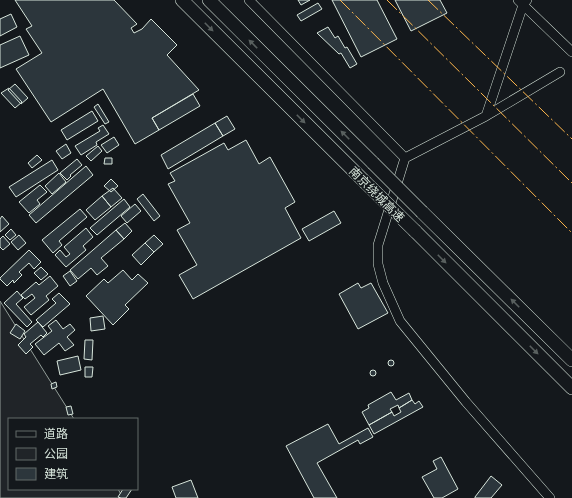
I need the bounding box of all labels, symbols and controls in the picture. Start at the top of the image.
one-way arrow [204,23,214,32]
one-way arrow [248,39,258,48]
one-way arrow [296,114,306,124]
one-way arrow [340,130,350,140]
street label: 南京绕城高速 [346,163,408,225]
one-way arrow [437,254,447,264]
one-way arrow [510,298,519,308]
one-way arrow [529,345,539,355]
legend [8,418,138,490]
text: 道路 [44,426,68,441]
text: 公园 [44,446,68,461]
text: 建筑 [44,466,68,481]

